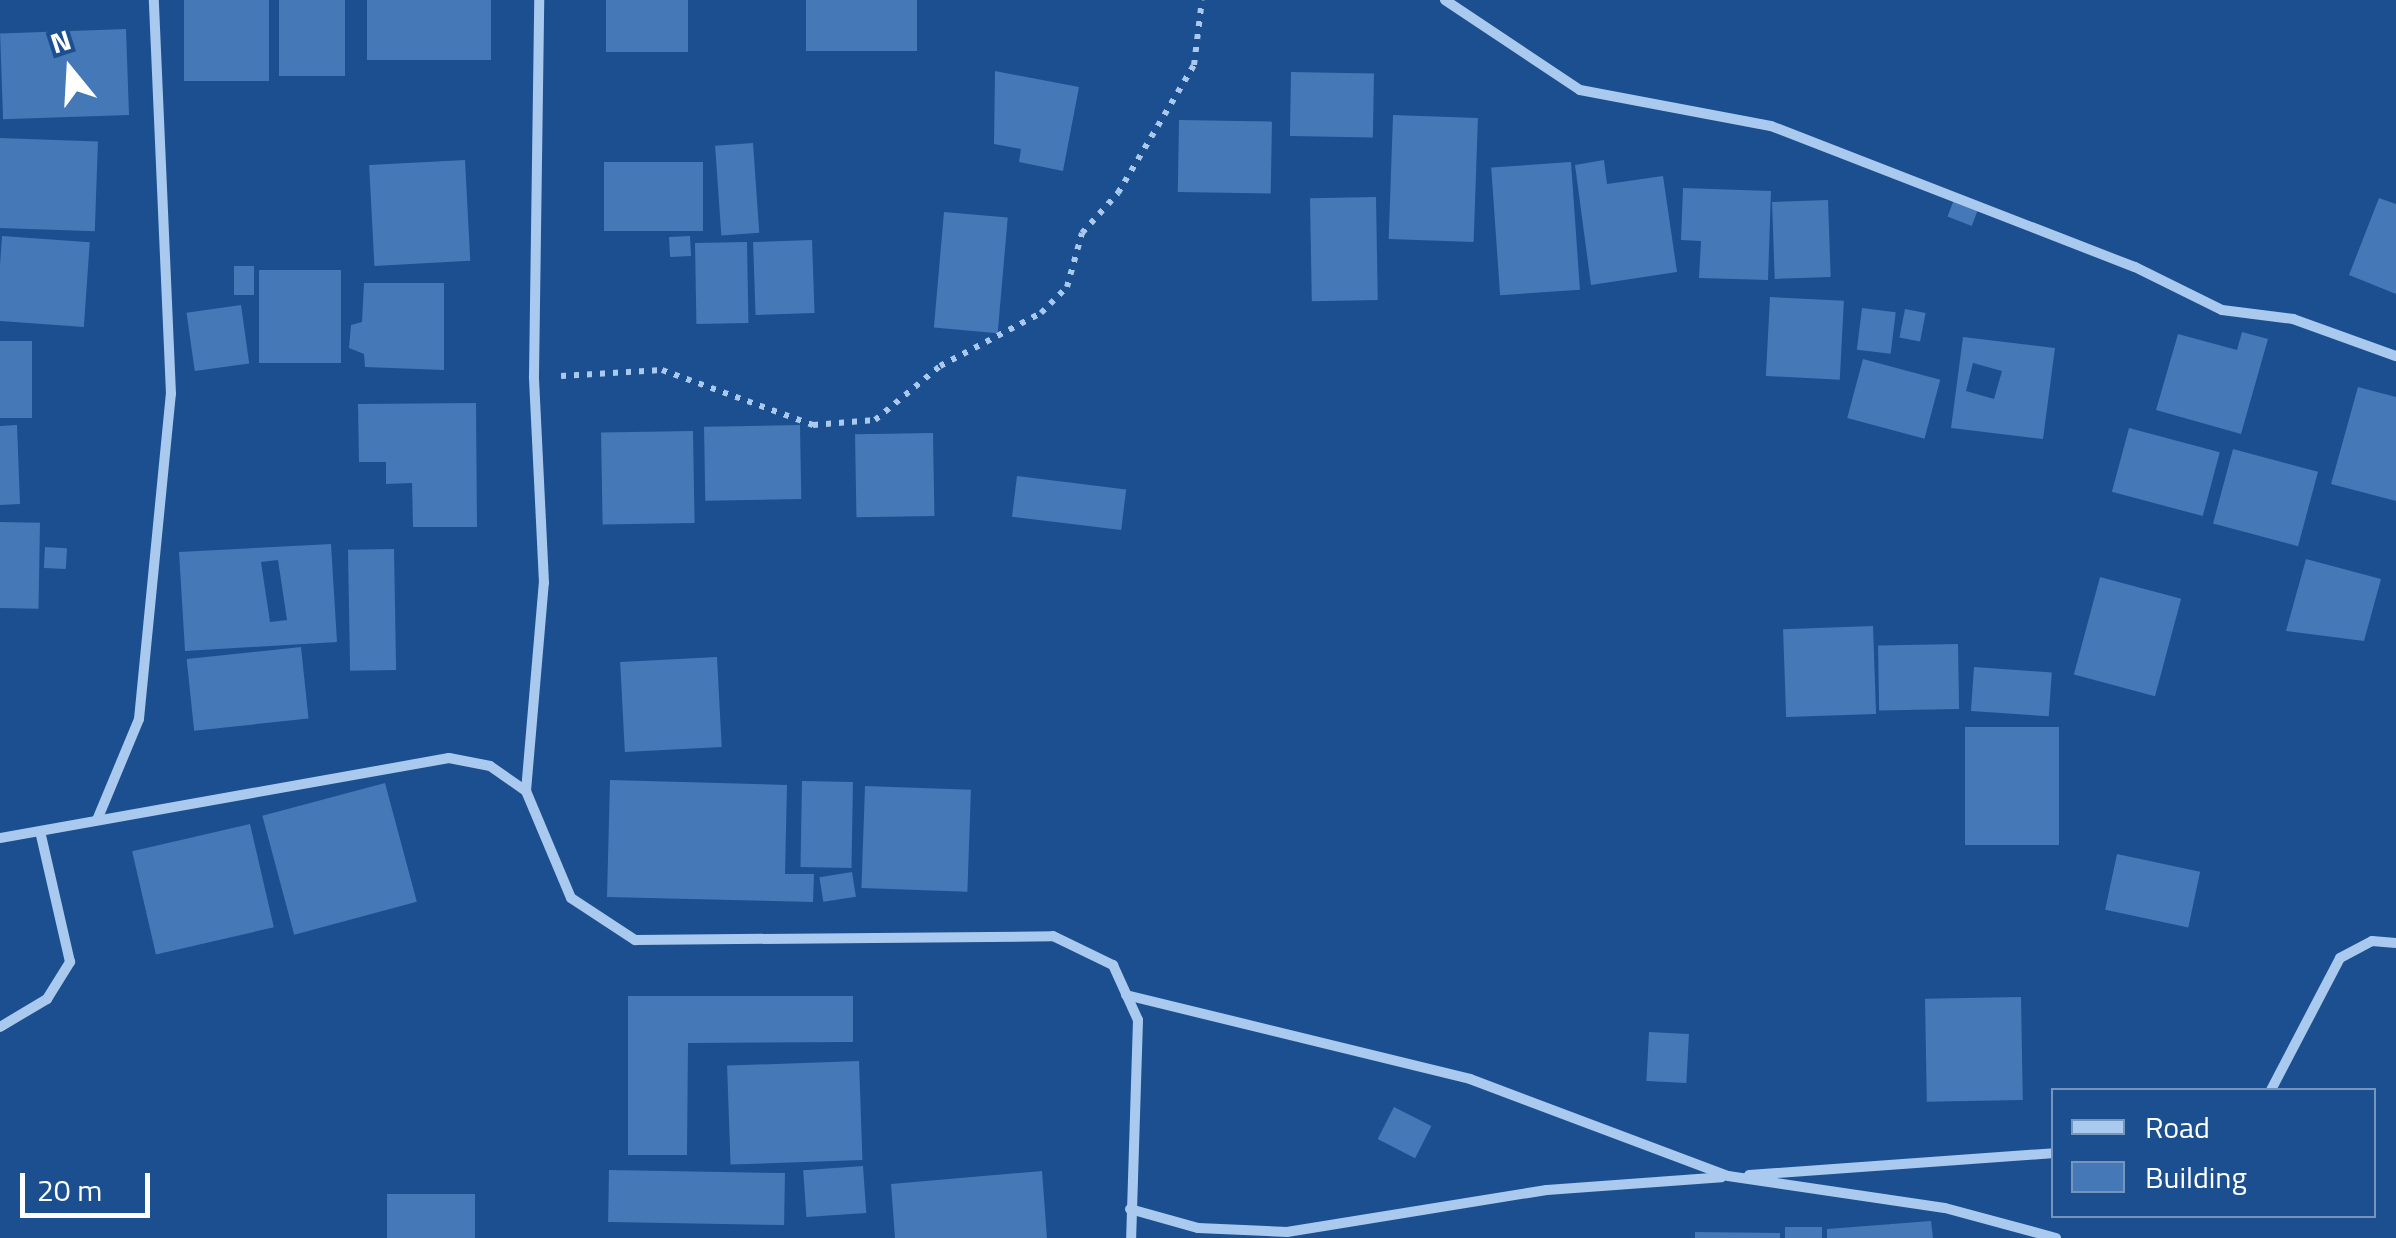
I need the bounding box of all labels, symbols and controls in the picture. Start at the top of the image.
text: N [45,18,76,64]
north arrow [20,20,120,120]
legend [2051,1088,2376,1218]
text: Road [2145,1104,2210,1150]
scale bar [25,1153,155,1215]
text: Building [2145,1154,2247,1200]
text: 20 m [37,1167,102,1213]

